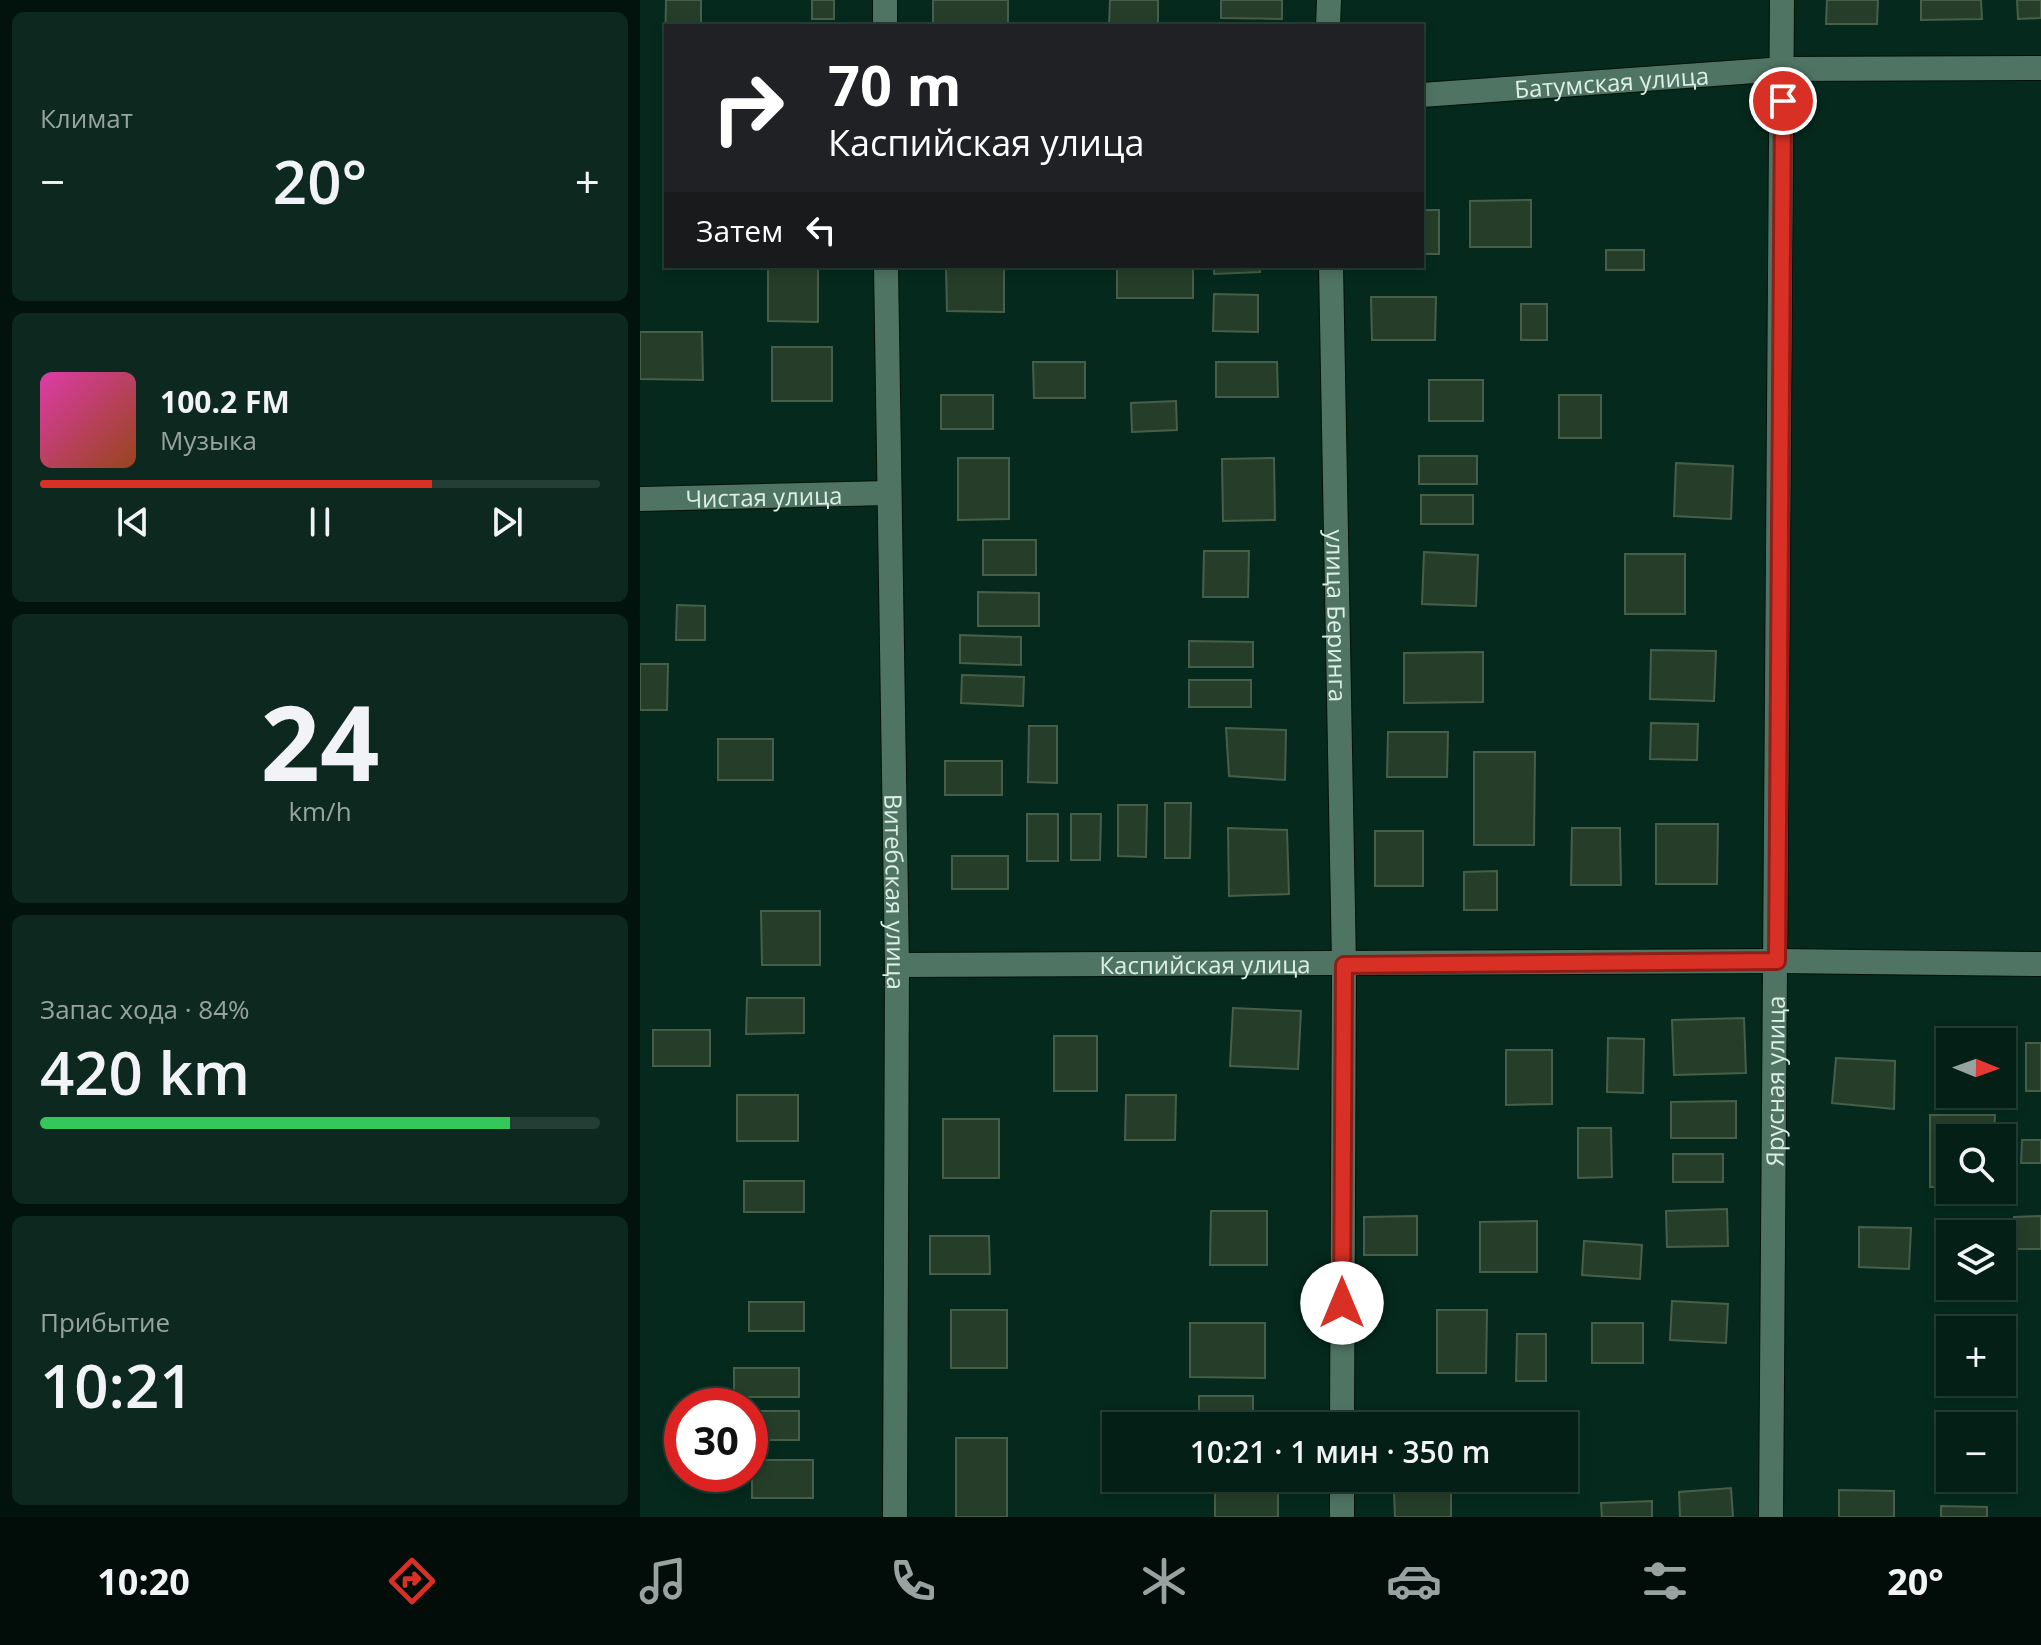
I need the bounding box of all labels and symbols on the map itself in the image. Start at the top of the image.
street label: Батумская улица [1513,58,1710,105]
pin [1749,67,1817,135]
street label: Чистая улица [685,478,843,514]
street label: улица Беринга [1319,529,1356,703]
street label: Витебская улица [878,794,914,990]
street label: Каспийская улица [1099,947,1311,981]
street label: Ярусная улица [1757,995,1791,1167]
north arrow [1936,1028,2016,1108]
position arrow [1300,1261,1384,1345]
speed limit sign: 30 [664,1388,768,1492]

